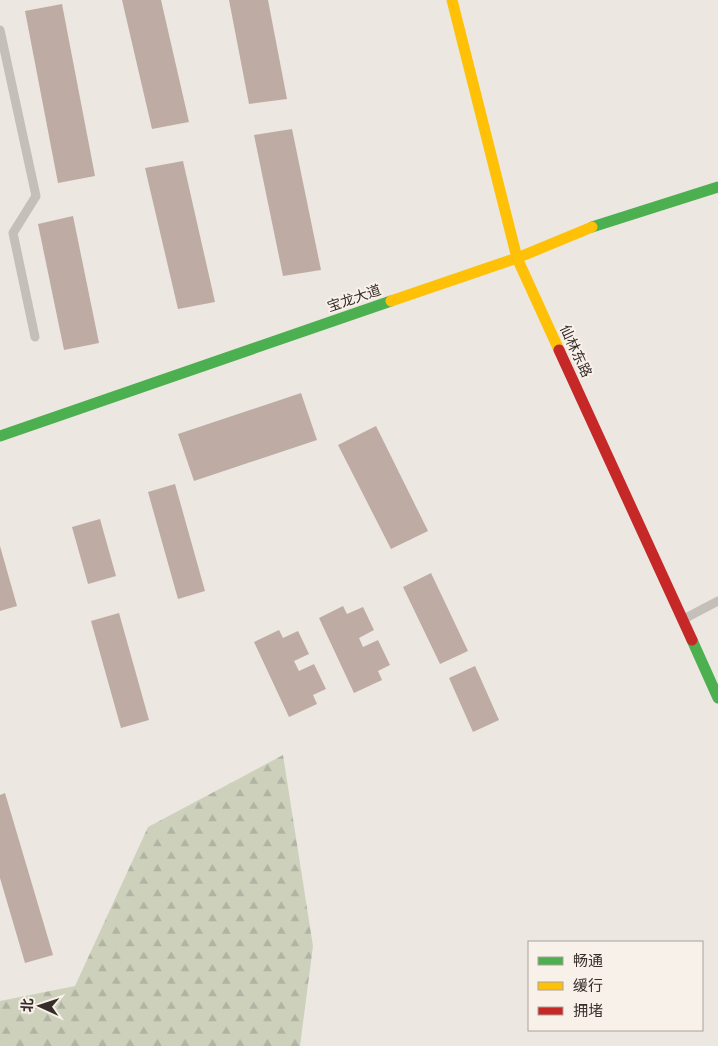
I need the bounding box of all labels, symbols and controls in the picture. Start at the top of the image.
street label: 宝龙大道 [325,280,383,316]
street label: 仙林东路 [556,322,596,380]
legend [528,941,703,1031]
text: 畅通 [573,951,603,970]
text: 缓行 [573,976,603,995]
north arrow [15,981,65,1031]
text: 北 [18,998,36,1013]
text: 拥堵 [573,1001,603,1020]

